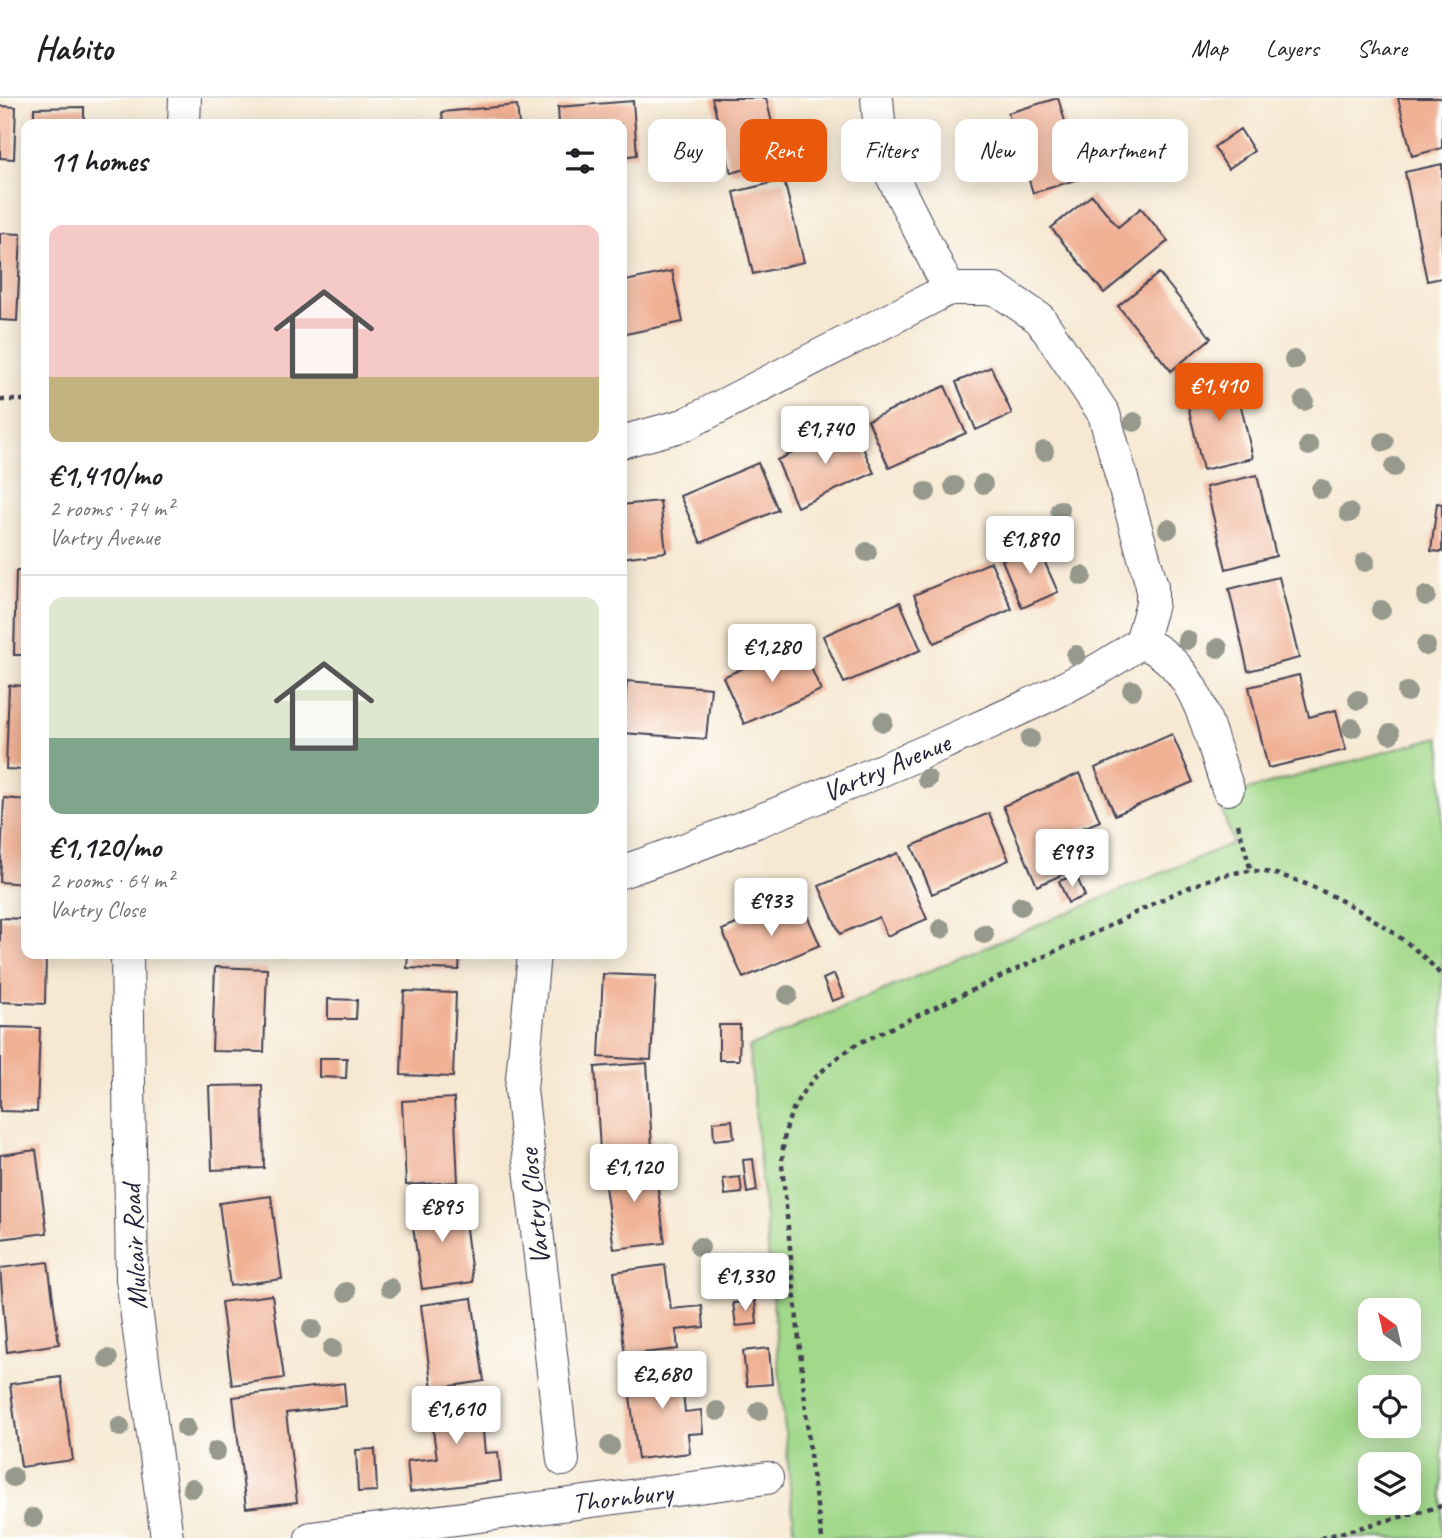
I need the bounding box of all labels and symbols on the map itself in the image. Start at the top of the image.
pin: €1,410 [1162,364,1276,423]
pin: €1,740 [768,406,882,466]
pin: €1,890 [973,517,1087,576]
pin: €1,280 [715,624,829,684]
street label: Vartry Avenue [817,724,957,809]
pin: €993 [1031,830,1113,889]
pin: €933 [730,878,812,938]
pin: €1,120 [577,1144,691,1204]
street label: Vartry Close [510,1145,558,1267]
street label: Mulcair Road [113,1180,155,1310]
pin: €895 [401,1184,483,1244]
pin: €1,330 [688,1254,802,1313]
north arrow [1358,1298,1421,1362]
pin: €2,680 [605,1352,719,1411]
pin: €1,610 [399,1386,513,1446]
street label: Thornbury [570,1473,677,1521]

